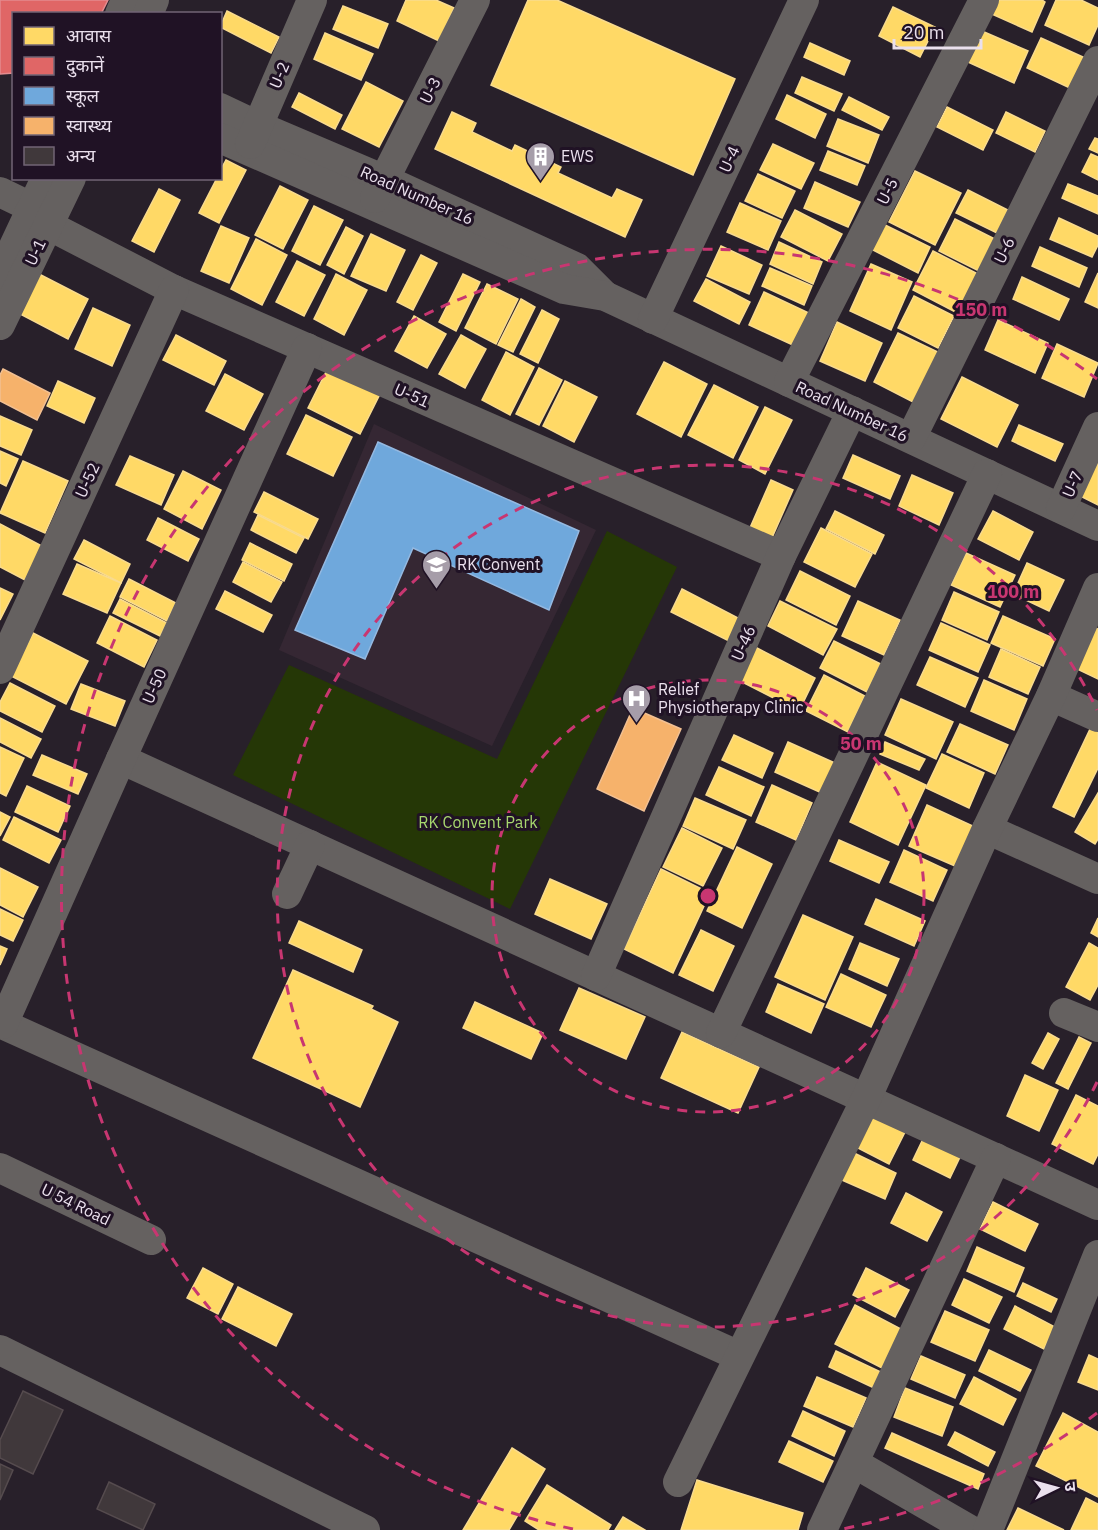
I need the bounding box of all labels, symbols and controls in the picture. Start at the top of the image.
legend [12,12,222,180]
scale bar [894,12,981,50]
text: 20 m [903,21,945,44]
text: आवास [66,24,112,47]
text: दुकानें [66,54,105,78]
street label: U-2 [265,59,293,91]
street label: U-3 [415,74,445,106]
text: स्कूल [66,84,100,108]
text: स्वास्थ्य [66,114,112,137]
building icon: EWS [524,140,556,182]
street label: U-4 [714,143,744,175]
text: अन्य [66,144,96,167]
place label: EWS [561,146,594,166]
street label: Road Number 16 [357,161,477,229]
street label: U-5 [872,175,902,207]
street label: U-6 [989,234,1019,266]
street label: U-1 [20,236,50,268]
text: 150 m [955,298,1007,321]
street label: Road Number 16 [793,376,911,446]
street label: U-51 [391,378,433,412]
street label: U-52 [70,459,104,501]
street label: U-7 [1057,468,1087,500]
school or university icon: RK Convent [420,548,452,590]
place label: RK Convent [457,554,540,574]
text: 100 m [987,580,1039,603]
street label: U-46 [726,622,760,664]
street label: U-50 [137,665,171,707]
place label: Relief Physiotherapy Clinic [658,679,804,717]
hospital icon: Relief Physiotherapy Clinic [621,682,653,724]
text: 50 m [840,732,882,755]
park label: RK Convent Park [418,812,538,832]
centre of rings [698,886,718,906]
street label: U 54 Road [38,1179,114,1229]
north arrow [1026,1458,1086,1518]
text: उ [1061,1481,1081,1493]

